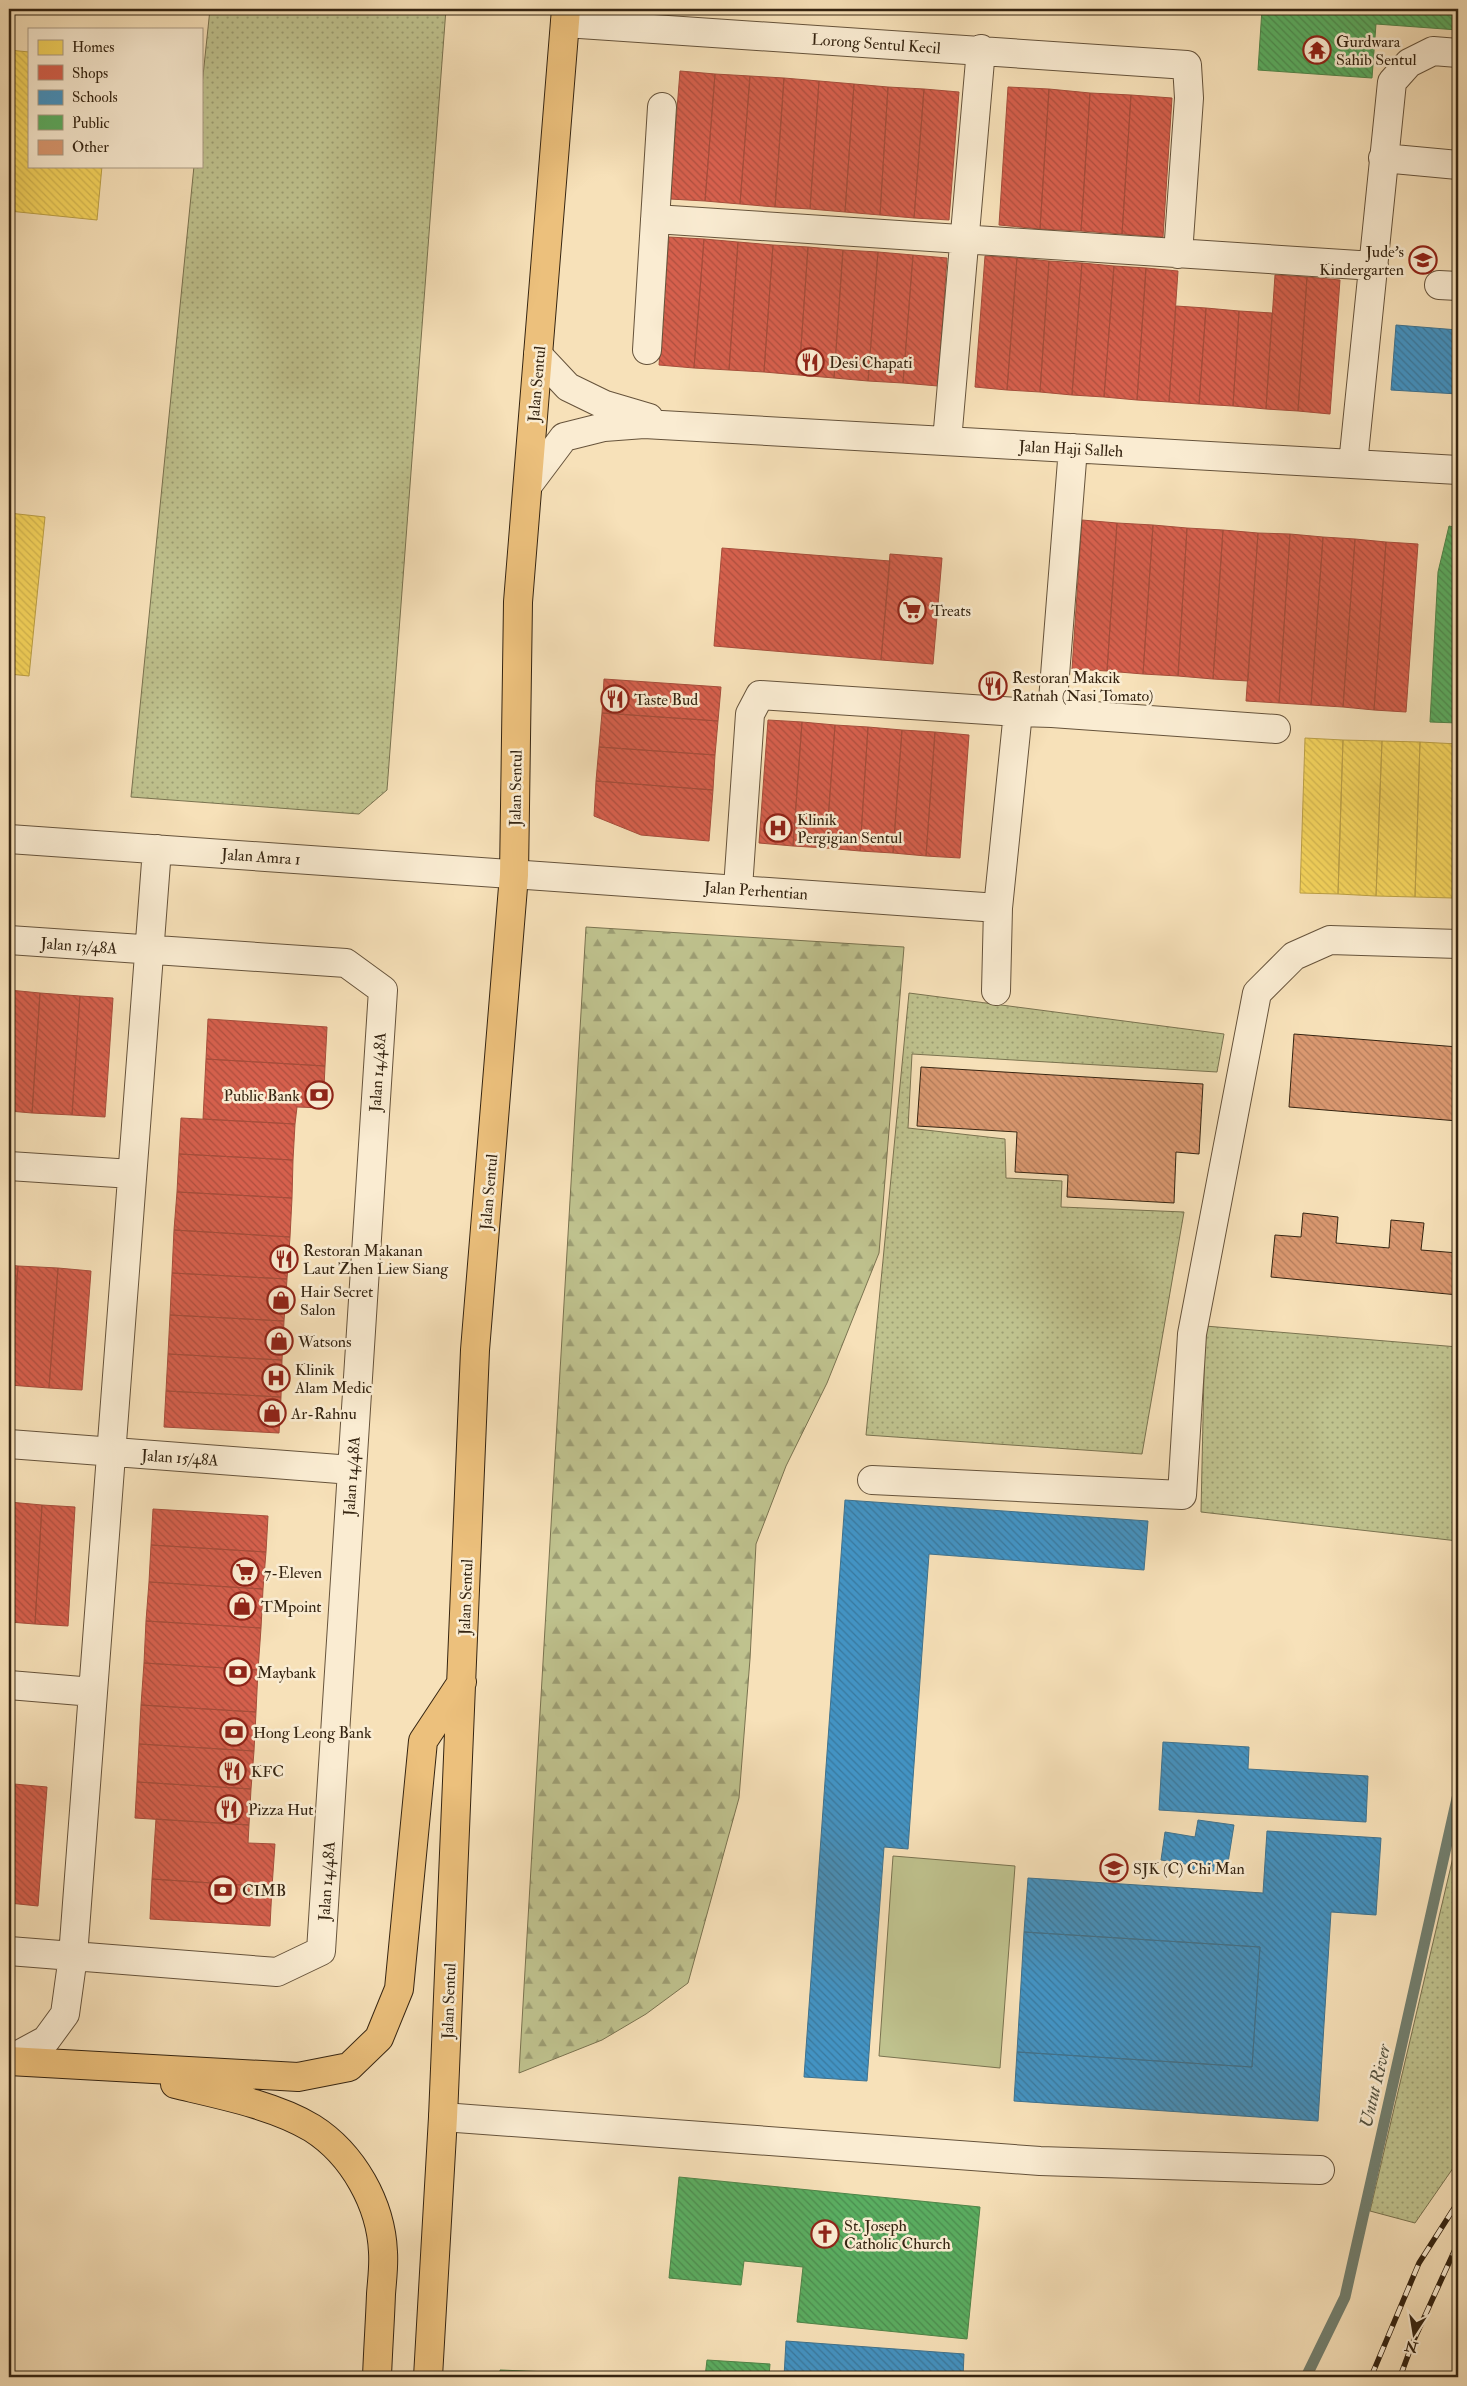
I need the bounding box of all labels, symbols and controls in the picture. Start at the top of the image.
legend [28,28,202,168]
street label: Lorong Sentul Kecil [811,30,941,58]
place label: Gurdwara Sahib Sentul [1336,32,1417,70]
temple icon: Gurdwara Sahib Sentul [1302,35,1332,65]
text: Homes [72,38,114,57]
text: Shops [72,64,108,84]
text: Schools [72,88,118,107]
text: Public [72,114,110,133]
text: Other [72,138,109,157]
place label: Jude's Kindergarten [1319,242,1404,280]
school or university icon: Jude's Kindergarten [1408,245,1438,275]
street label: Jalan Sentul [524,345,551,424]
restaurant icon: Desi Chapati [795,347,825,377]
place label: Desi Chapati [829,353,913,374]
street label: Jalan Haji Salleh [1017,436,1124,463]
supermarket icon: Treats [897,595,927,625]
place label: Treats [931,601,971,621]
place label: Restoran Makcik Ratnah (Nasi Tomato) [1012,668,1153,706]
restaurant icon: Restoran Makcik Ratnah (Nasi Tomato) [978,671,1008,701]
restaurant icon: Taste Bud [600,684,630,714]
place label: Taste Bud [634,690,698,710]
street label: Jalan Sentul [505,750,528,827]
place label: Klinik Pergigian Sentul [797,810,902,848]
hospital icon: Klinik Pergigian Sentul [763,813,793,843]
street label: Jalan Amra 1 [220,844,301,871]
street label: Jalan Perhentian [702,877,809,906]
street label: Jalan 13/48A [39,933,118,960]
street label: Jalan 14/48A [365,1032,392,1114]
bank icon: Public Bank [304,1080,334,1110]
place label: Public Bank [224,1086,300,1106]
street label: Jalan Sentul [476,1153,503,1232]
place label: Restoran Makanan Laut Zhen Liew Siang [303,1241,449,1279]
restaurant icon: Restoran Makanan Laut Zhen Liew Siang [269,1244,299,1274]
place label: Hair Secret Salon [300,1282,373,1320]
shop icon: Hair Secret Salon [266,1285,296,1315]
shop icon: Watsons [264,1326,294,1356]
place label: Watsons [297,1332,352,1352]
place label: Klinik Alam Medic [294,1360,373,1398]
hospital icon: Klinik Alam Medic [261,1363,291,1393]
shop icon: Ar-Rahnu [257,1398,287,1428]
place label: Ar-Rahnu [290,1404,357,1424]
street label: Jalan 14/48A [339,1436,366,1518]
street label: Jalan 15/48A [139,1445,219,1472]
supermarket icon: 7-Eleven [230,1557,260,1587]
street label: Jalan Sentul [455,1559,478,1637]
place label: 7-Eleven [264,1563,322,1583]
shop icon: TMpoint [227,1591,257,1621]
place label: TMpoint [261,1597,322,1618]
bank icon: Maybank [223,1657,253,1687]
place label: Maybank [257,1663,317,1683]
bank icon: Hong Leong Bank [219,1717,249,1747]
place label: Hong Leong Bank [253,1723,372,1743]
restaurant icon: KFC [217,1756,247,1786]
place label: KFC [251,1762,284,1782]
restaurant icon: Pizza Hut [214,1794,244,1824]
place label: Pizza Hut [248,1800,313,1820]
street label: Jalan 14/48A [314,1841,341,1923]
school or university icon: SJK (C) Chi Man [1099,1853,1129,1883]
place label: SJK (C) Chi Man [1133,1859,1245,1880]
bank icon: CIMB [208,1875,238,1905]
place label: CIMB [242,1881,286,1901]
street label: Jalan Sentul [438,1963,461,2041]
water label: Untut River [1355,2041,1397,2130]
place label: St. Joseph Catholic Church [844,2216,951,2254]
church icon: St. Joseph Catholic Church [810,2219,840,2249]
north arrow [1390,2308,1440,2358]
text: N [1403,2337,1420,2356]

